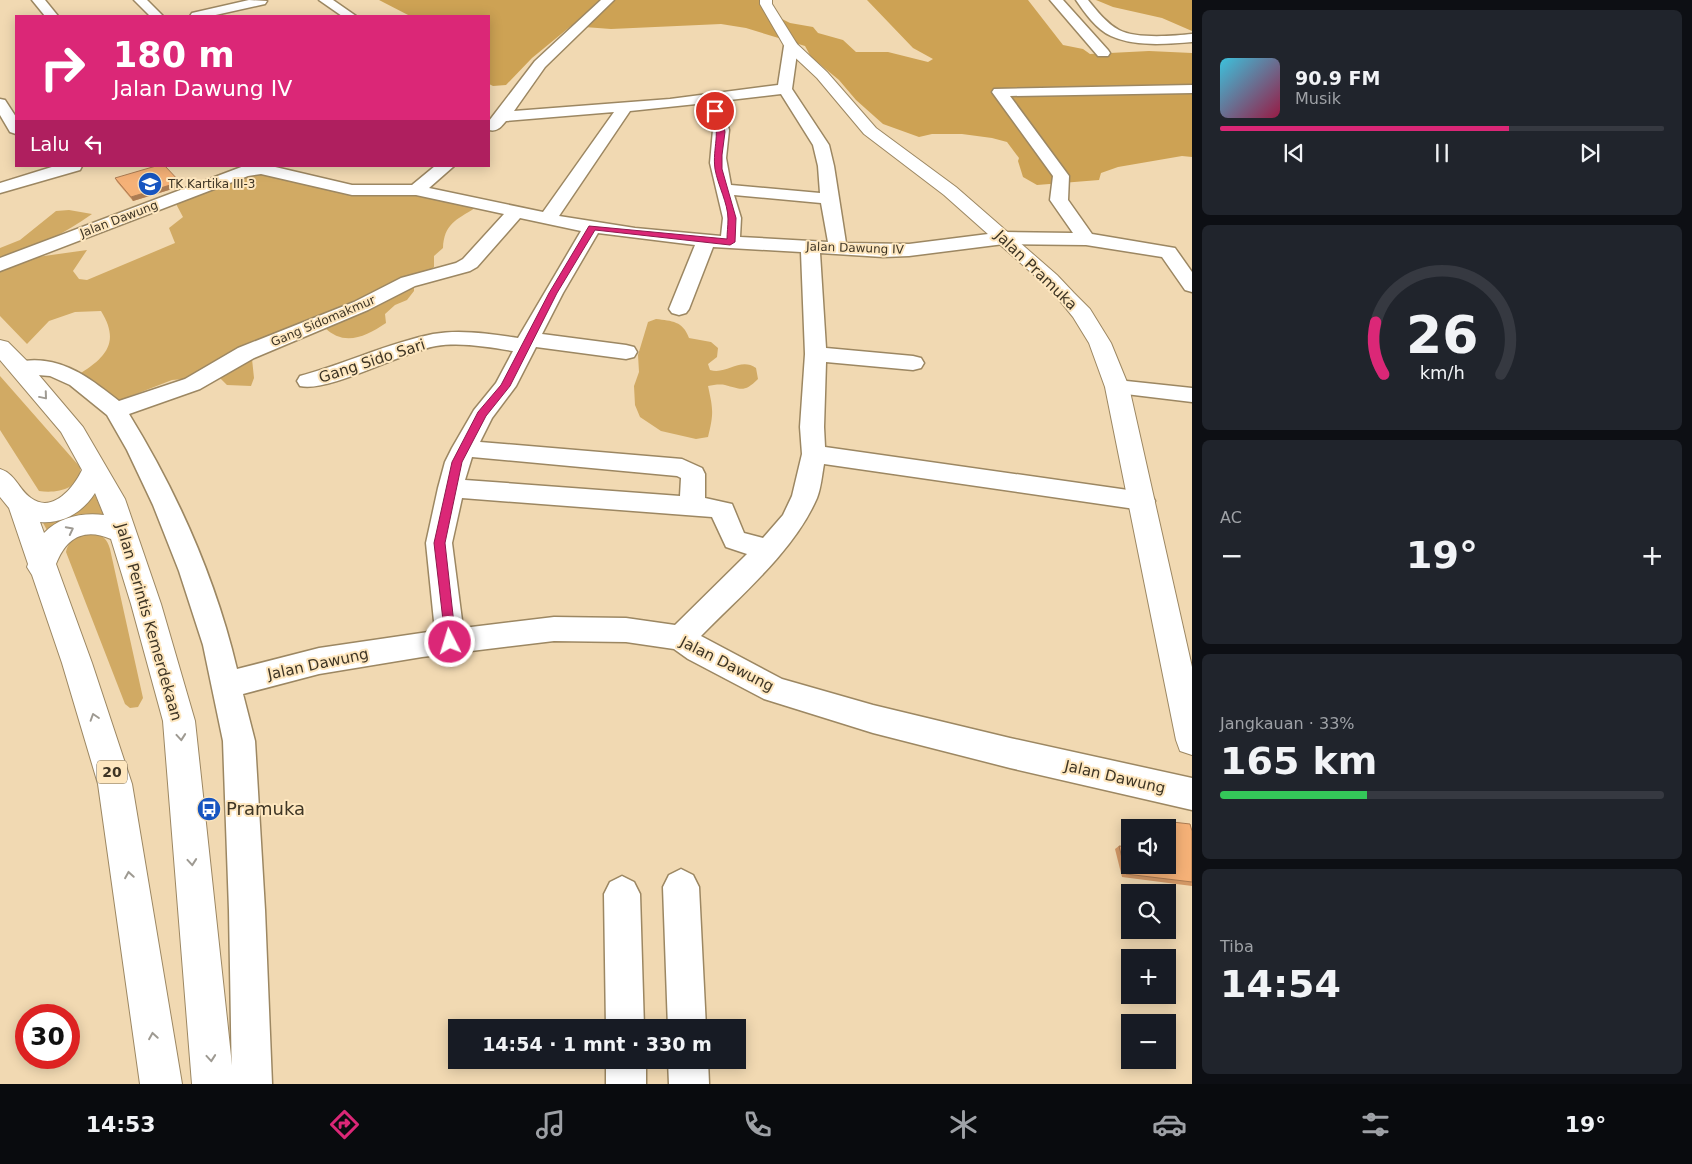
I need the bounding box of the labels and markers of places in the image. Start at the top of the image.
pin [694,90,736,132]
school or university icon: TK Kartika III-3 [137,171,163,197]
place label: TK Kartika III-3 [167,177,256,191]
bus stop icon: Pramuka [196,796,222,822]
place label: Pramuka [226,798,305,819]

